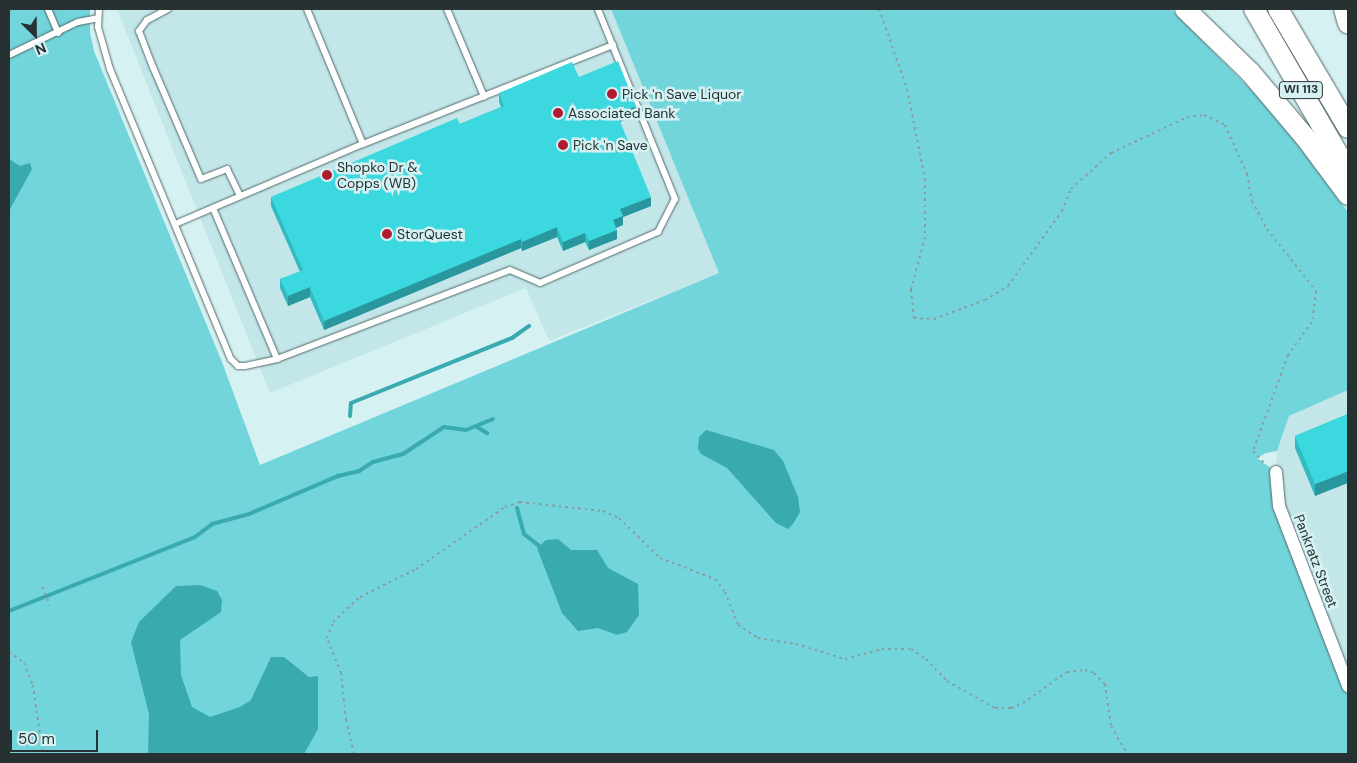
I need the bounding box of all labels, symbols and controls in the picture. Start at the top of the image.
north arrow [10,10,60,60]
text: N [33,39,49,59]
road number: WI 113 [1278,80,1324,100]
place label: Pick 'n Save Liquor [622,86,741,102]
marker: Pick 'n Save Liquor [606,88,618,100]
place label: Associated Bank [568,105,675,121]
marker: Associated Bank [552,107,564,119]
place label: Pick 'n Save [573,137,648,153]
marker: Pick 'n Save [557,139,569,151]
place label: Shopko Dr & Copps (WB) [337,159,418,192]
marker: Shopko Dr & Copps (WB) [321,169,333,181]
place label: StorQuest [397,226,463,242]
marker: StorQuest [381,228,393,240]
street label: Pankratz Street [1291,512,1341,610]
scale bar [12,720,100,752]
text: 50 m [18,729,55,749]

